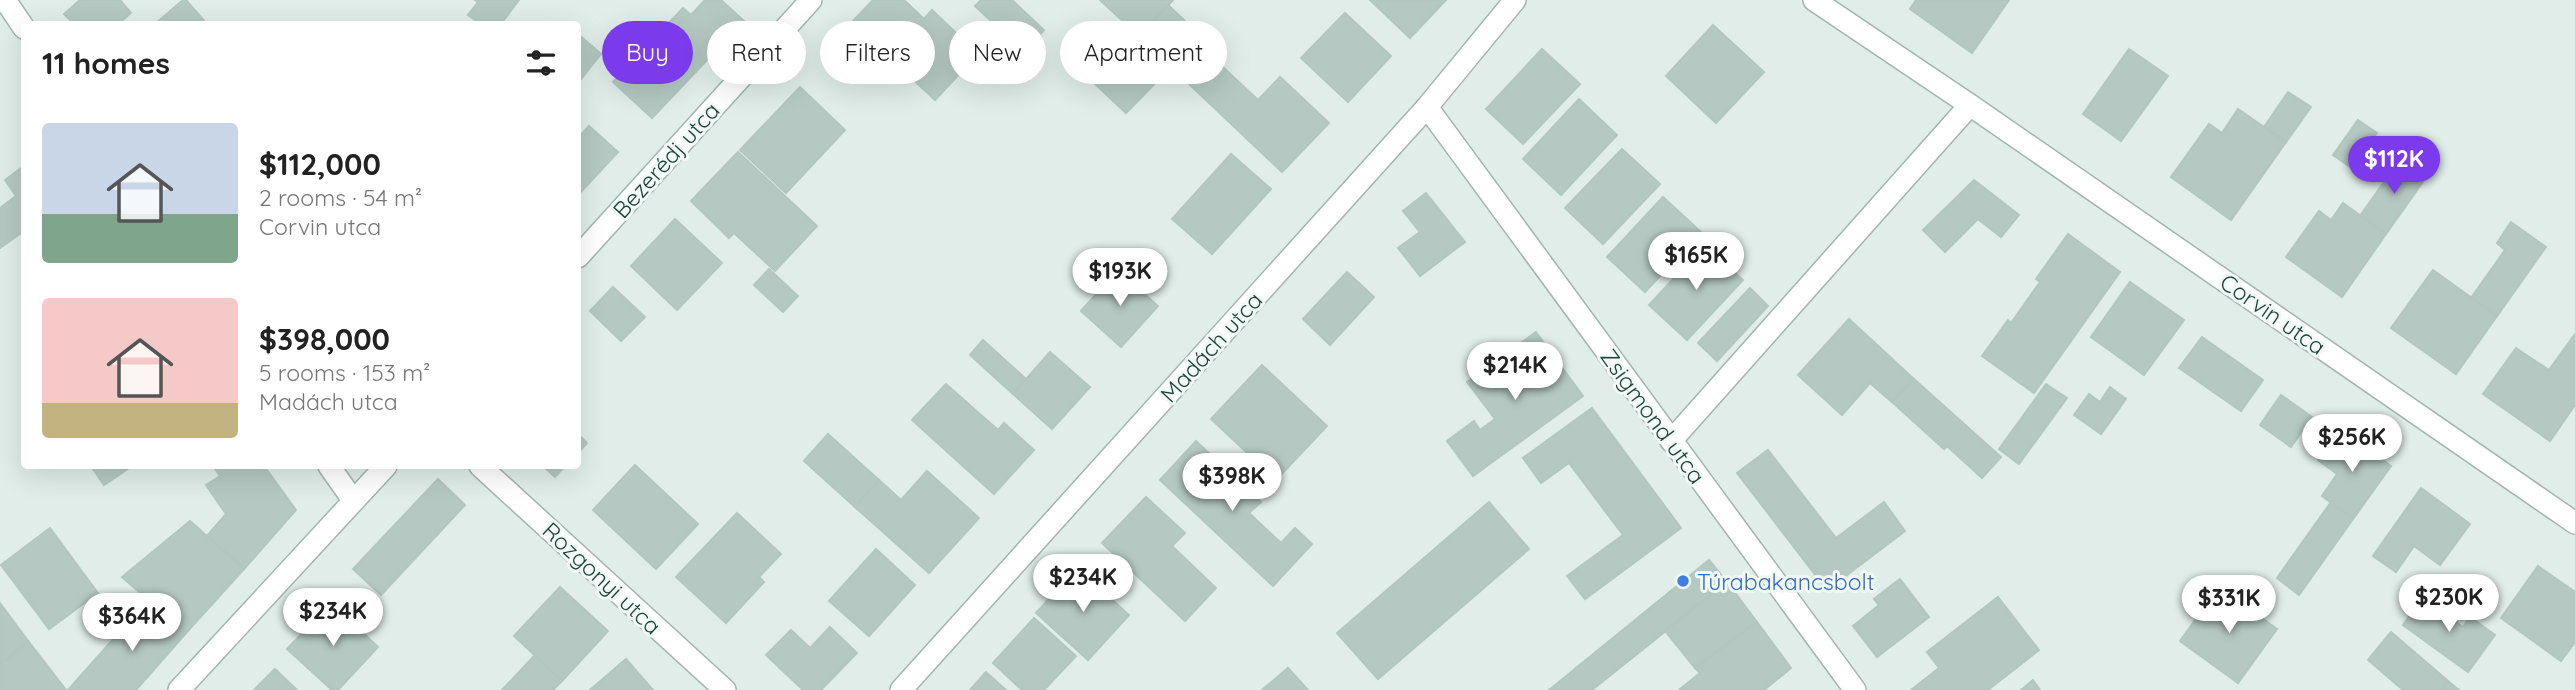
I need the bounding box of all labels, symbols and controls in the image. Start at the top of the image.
chip: Buy [602,21,693,84]
chip: Rent [707,21,806,84]
chip: Filters [820,21,935,84]
chip: New [949,21,1046,84]
chip: Apartment [1060,21,1227,84]
text: 11 homes [42,44,170,82]
icon: filters [522,44,560,82]
street label: Bezerédj utca [606,96,726,224]
pin: $112K [2345,136,2443,196]
text: $112K [2364,144,2424,173]
text: $112,000 [259,145,381,183]
icon: home [98,151,182,235]
text: 2 rooms · 54 m² [259,183,422,212]
text: Corvin utca [259,212,381,241]
pin: $165K [1647,232,1745,292]
text: $165K [1664,240,1728,269]
pin: $193K [1071,248,1169,308]
text: $193K [1088,256,1152,285]
street label: Corvin utca [2215,267,2331,361]
street label: Madách utca [1154,286,1268,408]
text: $398,000 [259,320,390,358]
icon: home [98,326,182,410]
pin: $214K [1466,342,1564,402]
street label: Zsigmond utca [1594,343,1712,489]
text: $214K [1483,350,1547,379]
text: 5 rooms · 153 m² [259,358,430,387]
text: Madách utca [259,387,398,416]
pin: $256K [2303,414,2401,474]
text: $256K [2318,422,2386,451]
pin: $398K [1183,454,1281,513]
text: $398K [1199,461,1265,490]
street label: Rozgonyi utca [537,516,667,640]
pin: $234K [1034,554,1132,614]
text: $234K [1049,562,1117,591]
place label: Túrabakancsbolt [1697,567,1875,596]
marker: Túrabakancsbolt [1675,573,1691,589]
pin: $230K [2400,574,2498,634]
pin: $331K [2180,576,2278,635]
text: $230K [2415,582,2483,611]
text: $331K [2198,583,2260,612]
pin: $234K [284,588,382,648]
pin: $364K [83,594,181,653]
text: $234K [299,596,367,625]
text: $364K [98,601,166,630]

